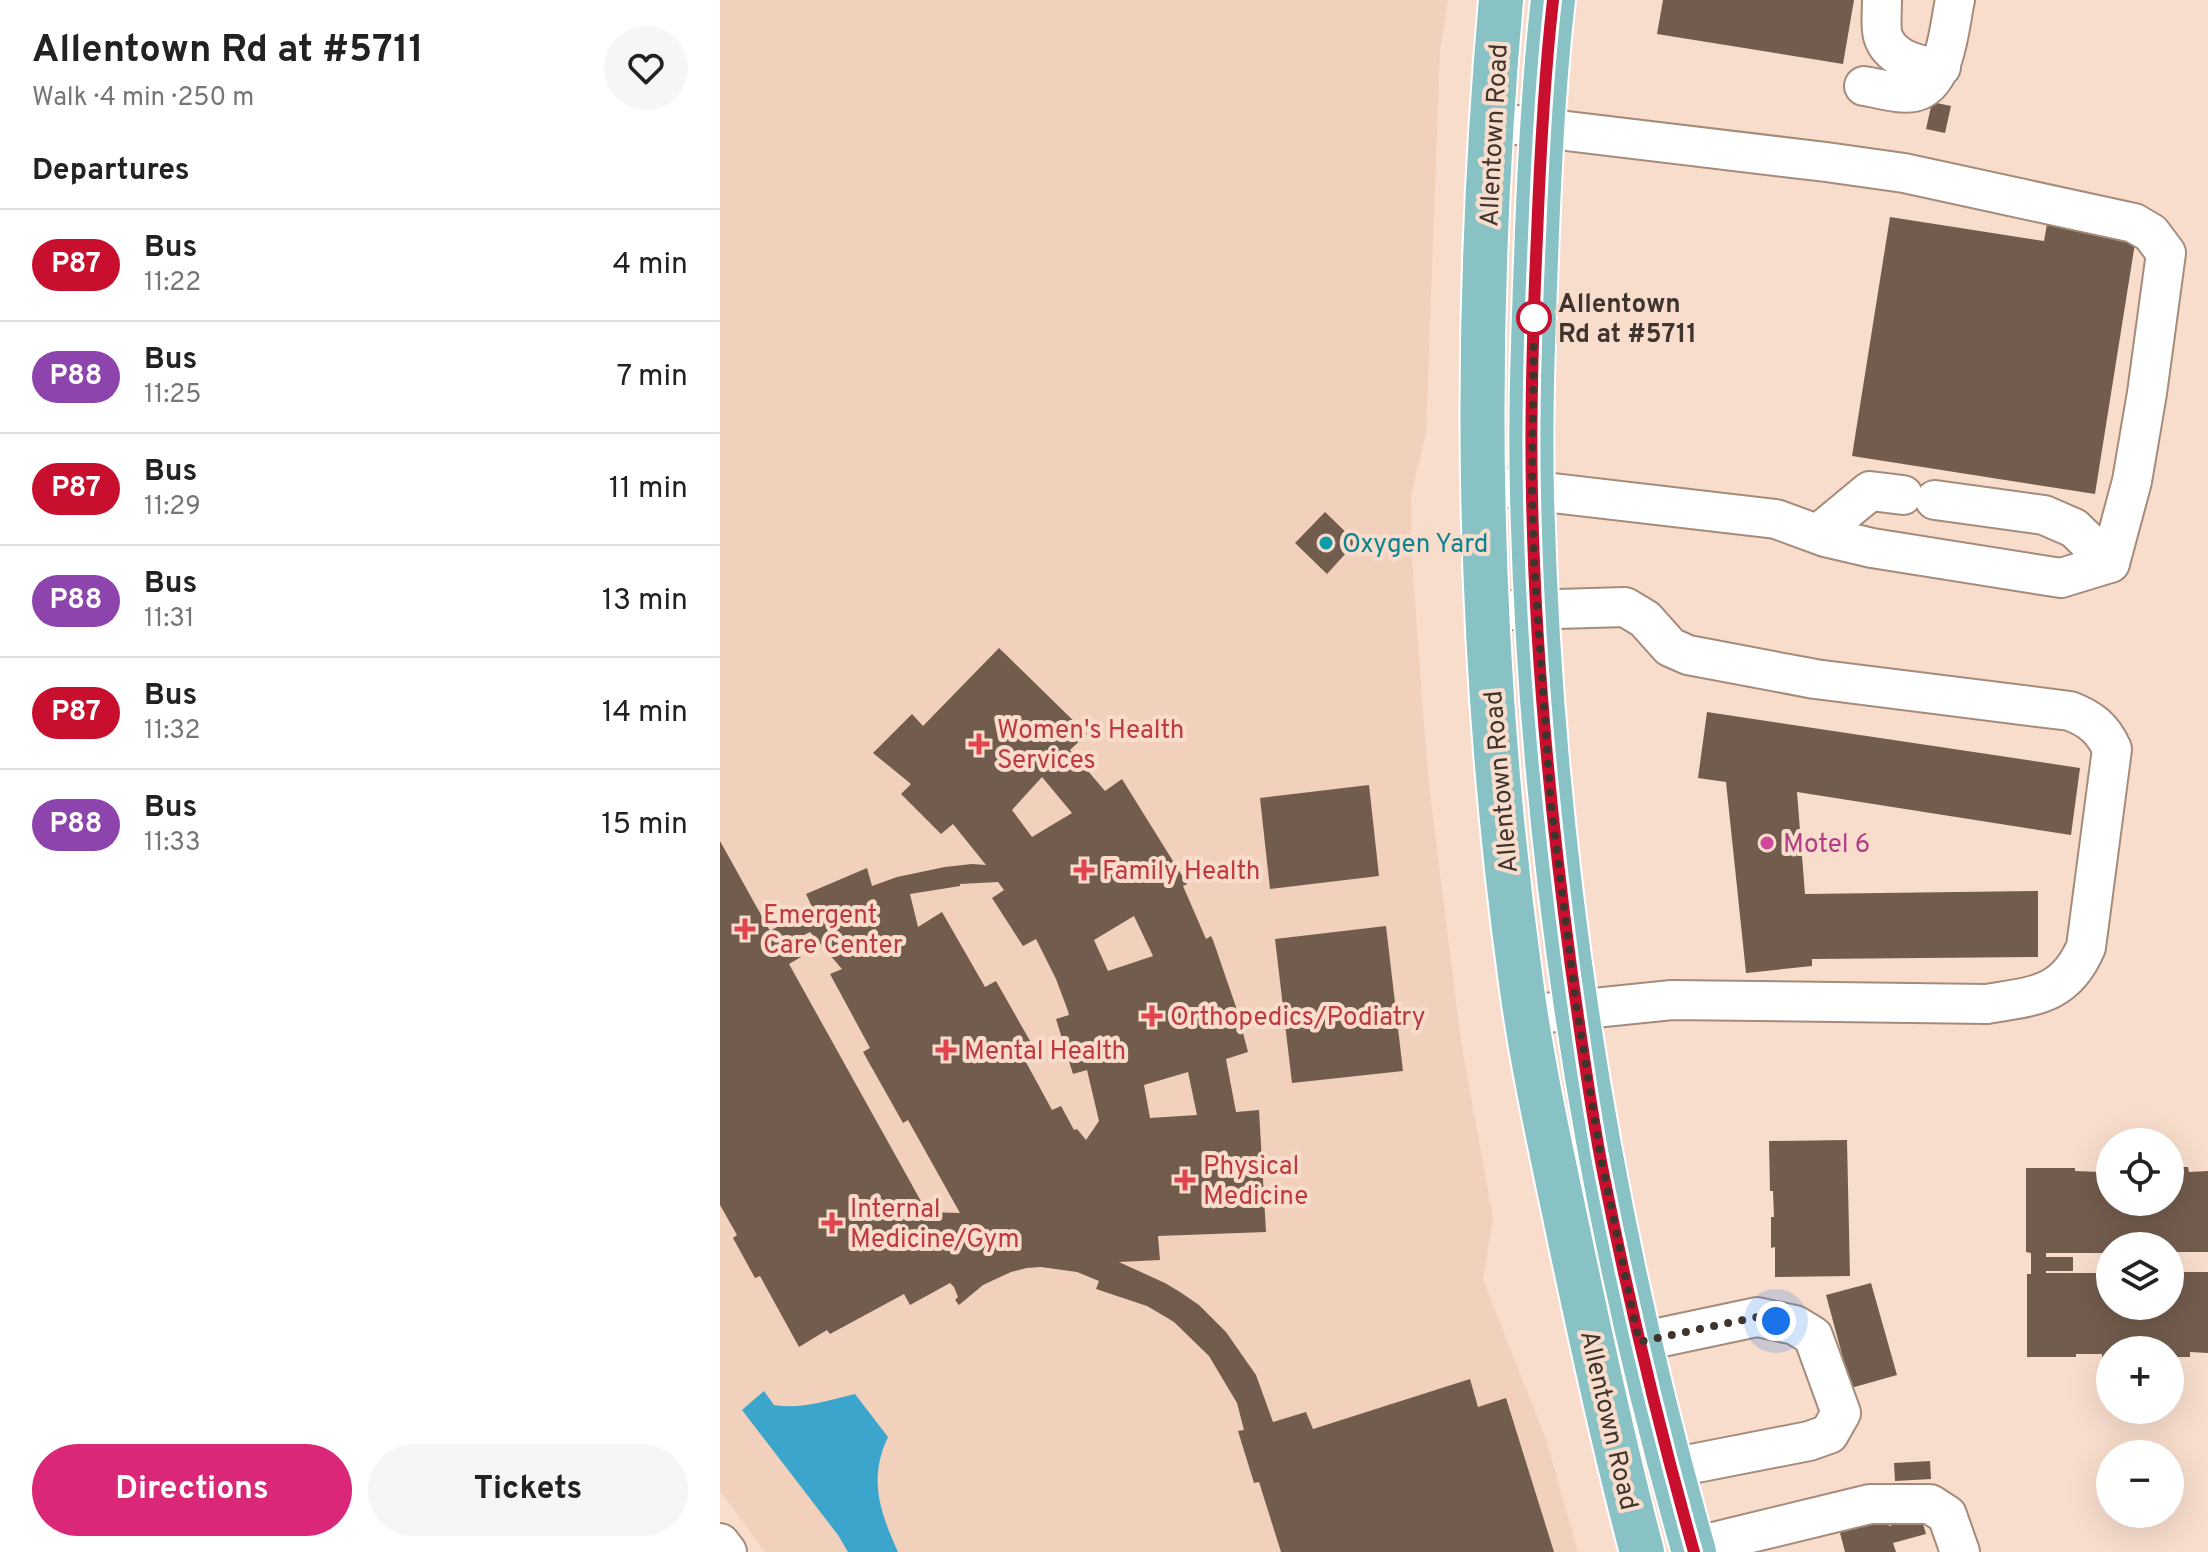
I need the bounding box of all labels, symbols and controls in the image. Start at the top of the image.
button: heart [604,26,688,110]
text: Allentown Rd at #5711 [32,27,424,76]
street label: Allentown Road [1474,43,1517,227]
text: Walk · 4 min · 250 m [32,82,254,115]
text: Departures [32,153,190,190]
text: Bus [144,230,197,267]
text: P87 [51,247,101,283]
text: 4 min [612,247,688,284]
text: 11:22 [144,267,201,300]
place label: Allentown Rd at #5711 [1558,289,1697,352]
marker: Allentown Rd at #5711 [1517,301,1551,335]
text: Bus [144,342,197,379]
text: P88 [50,359,102,395]
text: 7 min [617,359,688,396]
text: 11:25 [144,379,201,412]
text: Bus [144,454,197,491]
text: P87 [51,471,101,507]
text: 11 min [609,471,688,508]
text: 11:29 [144,491,201,524]
place label: Oxygen Yard [1342,529,1488,562]
marker: Oxygen Yard [1317,534,1335,552]
text: Bus [144,566,197,603]
text: P88 [50,583,102,619]
text: 13 min [602,583,688,620]
text: 11:31 [144,603,195,636]
text: Bus [144,678,197,715]
street label: Allentown Road [1478,689,1527,874]
text: P87 [51,695,101,731]
text: 14 min [602,695,688,732]
text: 11:32 [144,715,200,748]
place label: Women's Health Services [997,715,1184,778]
marker: Women's Health Services [968,733,990,755]
text: Bus [144,790,197,827]
text: P88 [50,807,102,843]
text: 15 min [601,807,688,844]
text: 11:33 [144,827,201,860]
place label: Motel 6 [1783,829,1870,862]
marker: Motel 6 [1758,834,1776,852]
place label: Family Health [1102,856,1260,889]
marker: Family Health [1073,859,1095,881]
place label: Emergent Care Center [763,900,903,963]
marker: Emergent Care Center [734,918,756,940]
place label: Orthopedics/Podiatry [1170,1002,1425,1035]
marker: Orthopedics/Podiatry [1141,1005,1163,1027]
place label: Mental Health [964,1036,1126,1069]
marker: Mental Health [935,1039,957,1061]
map controls [2096,1128,2184,1528]
button: locate [2096,1128,2184,1216]
place label: Physical Medicine [1203,1151,1308,1214]
marker: Physical Medicine [1174,1169,1196,1191]
place label: Internal Medicine/Gym [850,1194,1020,1257]
marker: Internal Medicine/Gym [821,1212,843,1234]
button: layers [2096,1232,2184,1320]
your location [1756,1301,1796,1341]
street label: Allentown Road [1571,1328,1644,1513]
button: + [2096,1336,2184,1424]
button: − [2096,1440,2184,1528]
button: Directions [32,1444,352,1536]
button: Tickets [368,1444,688,1536]

